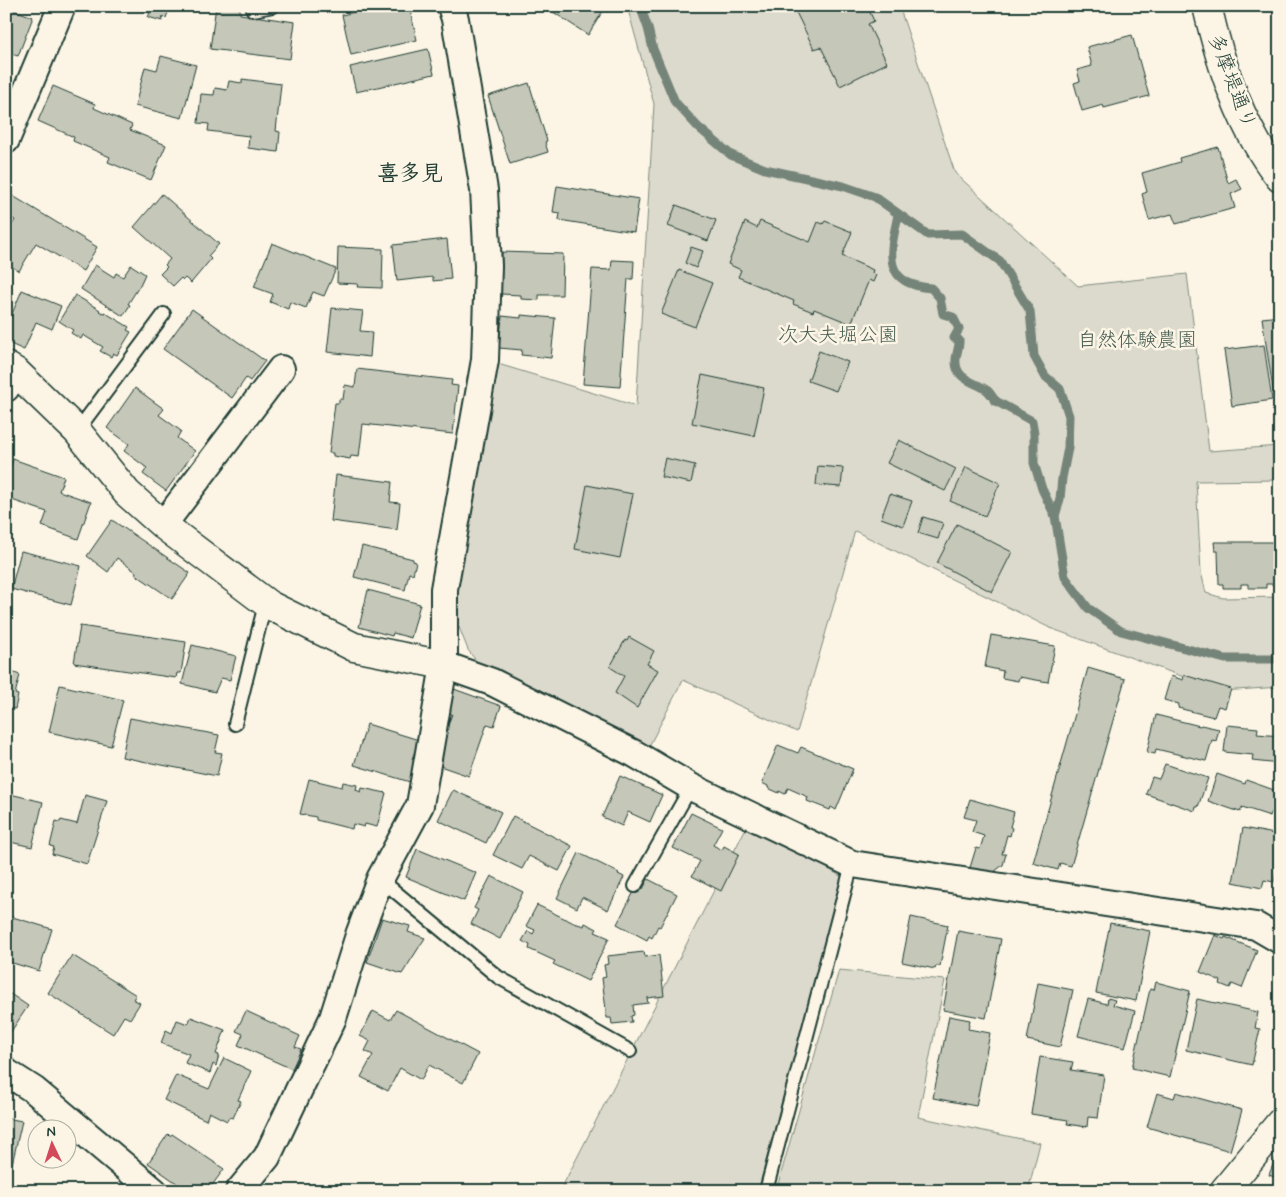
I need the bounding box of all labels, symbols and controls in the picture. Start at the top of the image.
street label: 多摩堤通り [1201,30,1262,133]
district label: 喜多見 [377,160,443,188]
park label: 次大夫堀公園 [778,322,898,349]
park label: 自然体験農園 [1077,327,1197,354]
north arrow [28,1120,78,1170]
text: N [46,1123,56,1141]

